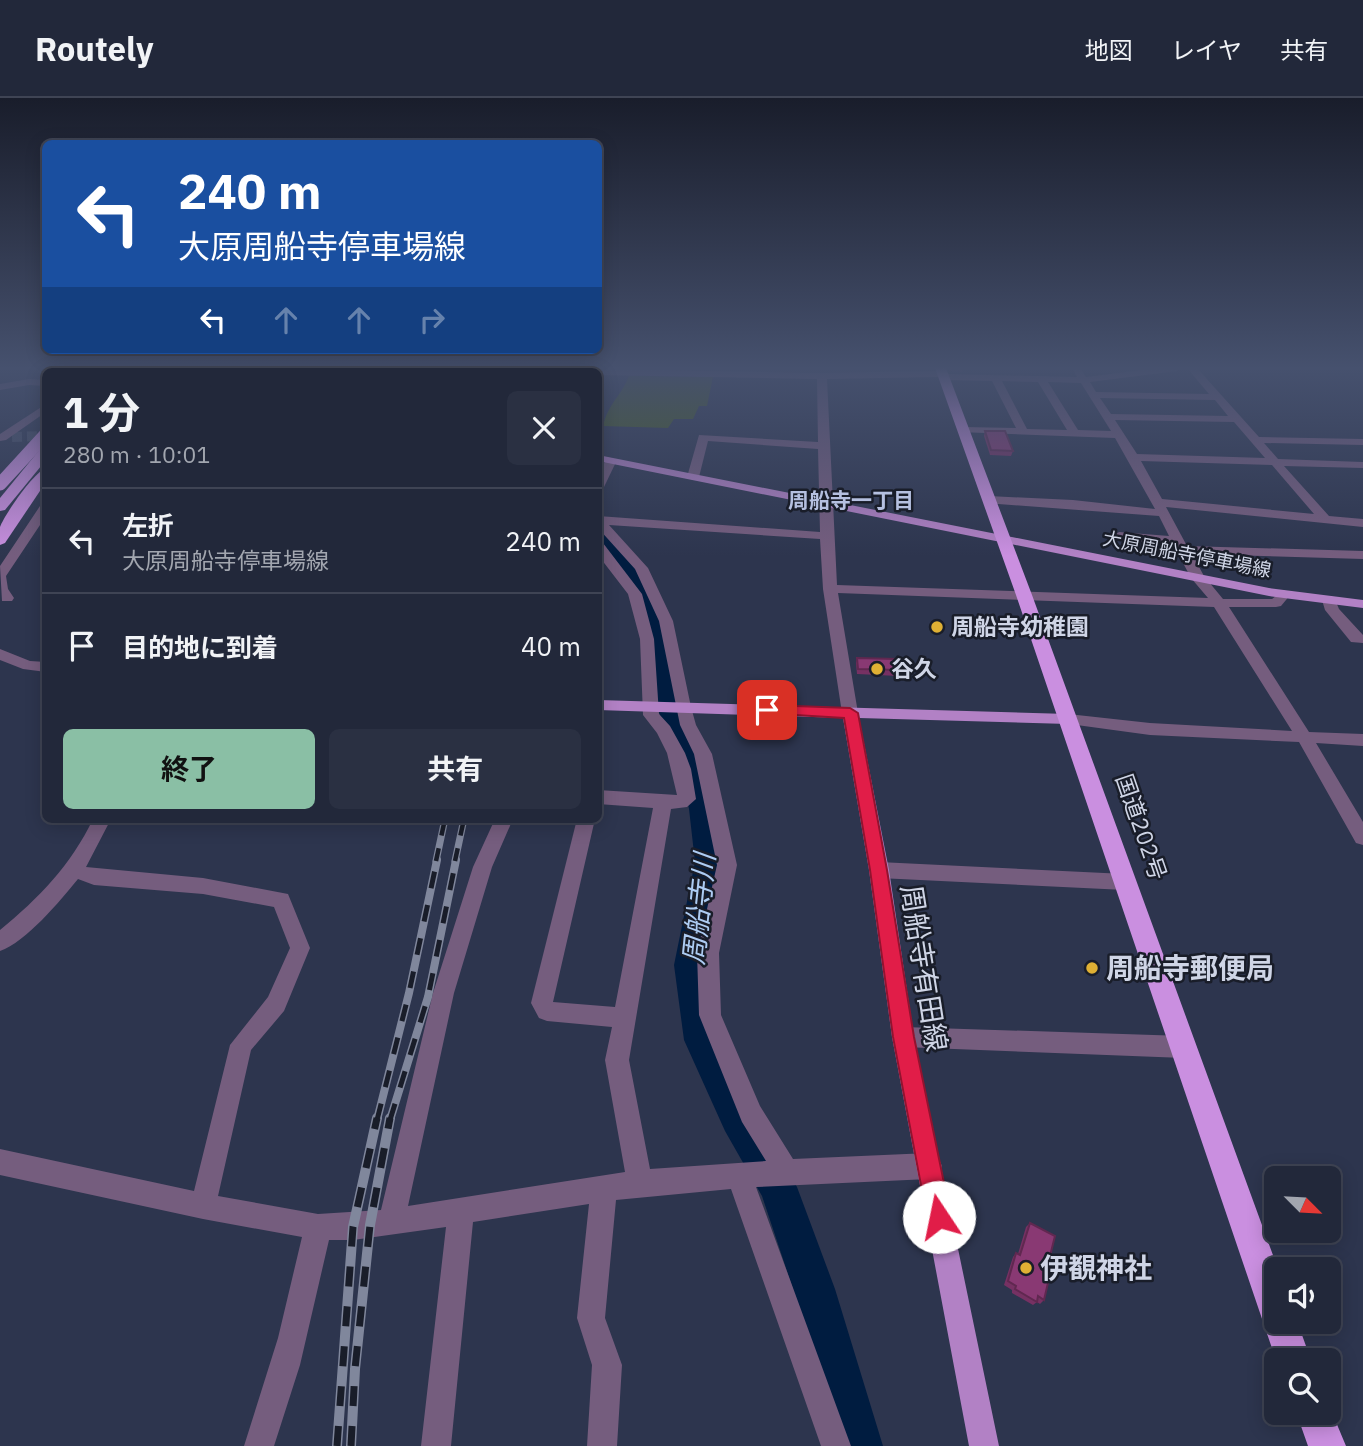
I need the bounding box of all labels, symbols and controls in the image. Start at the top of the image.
text: Routely [35,27,154,70]
text: 地図 [1085,34,1133,66]
text: レイヤ [1171,34,1242,66]
text: 共有 [1280,34,1328,66]
text: 240 m [178,159,322,222]
icon: left [63,168,154,259]
text: 大原周船寺停車場線 [178,225,466,267]
icon: left [194,301,232,339]
icon: ahead [267,301,305,339]
icon: ahead [340,301,378,339]
icon: right [413,301,451,339]
text: 1 分 [63,385,140,440]
button: close [507,391,581,465]
text: 280 m · 10:01 [63,439,210,469]
district label: 周船寺一丁目 [788,486,914,514]
text: 左折 [122,508,174,542]
icon: left [63,522,101,560]
text: 240 m [505,524,581,558]
street label: 大原周船寺停車場線 [1101,526,1273,582]
text: 大原周船寺停車場線 [122,545,329,575]
place label: 周船寺幼稚園 [951,611,1089,641]
marker: 周船寺幼稚園 [929,619,945,635]
icon: arrive [63,627,101,665]
text: 40 m [521,629,581,663]
text: 目的地に到着 [122,630,278,664]
place label: 谷久 [891,653,937,683]
marker: 谷久 [869,661,885,677]
pin [737,680,797,740]
icon: arrive [748,691,786,729]
button: 終了 [63,729,315,809]
button: 共有 [329,729,581,809]
street label: 国道202号 [1110,770,1174,884]
water label: 周船寺川 [674,848,723,967]
street label: 周船寺有田線 [893,882,956,1054]
place label: 周船寺郵便局 [1106,949,1274,986]
marker: 周船寺郵便局 [1084,960,1100,976]
north arrow [1264,1166,1340,1242]
map controls [1264,1166,1341,1425]
position arrow [902,1180,976,1254]
place label: 伊覩神社 [1040,1249,1152,1286]
button: sound [1264,1257,1341,1334]
marker: 伊覩神社 [1018,1260,1034,1276]
button: search [1264,1348,1341,1425]

